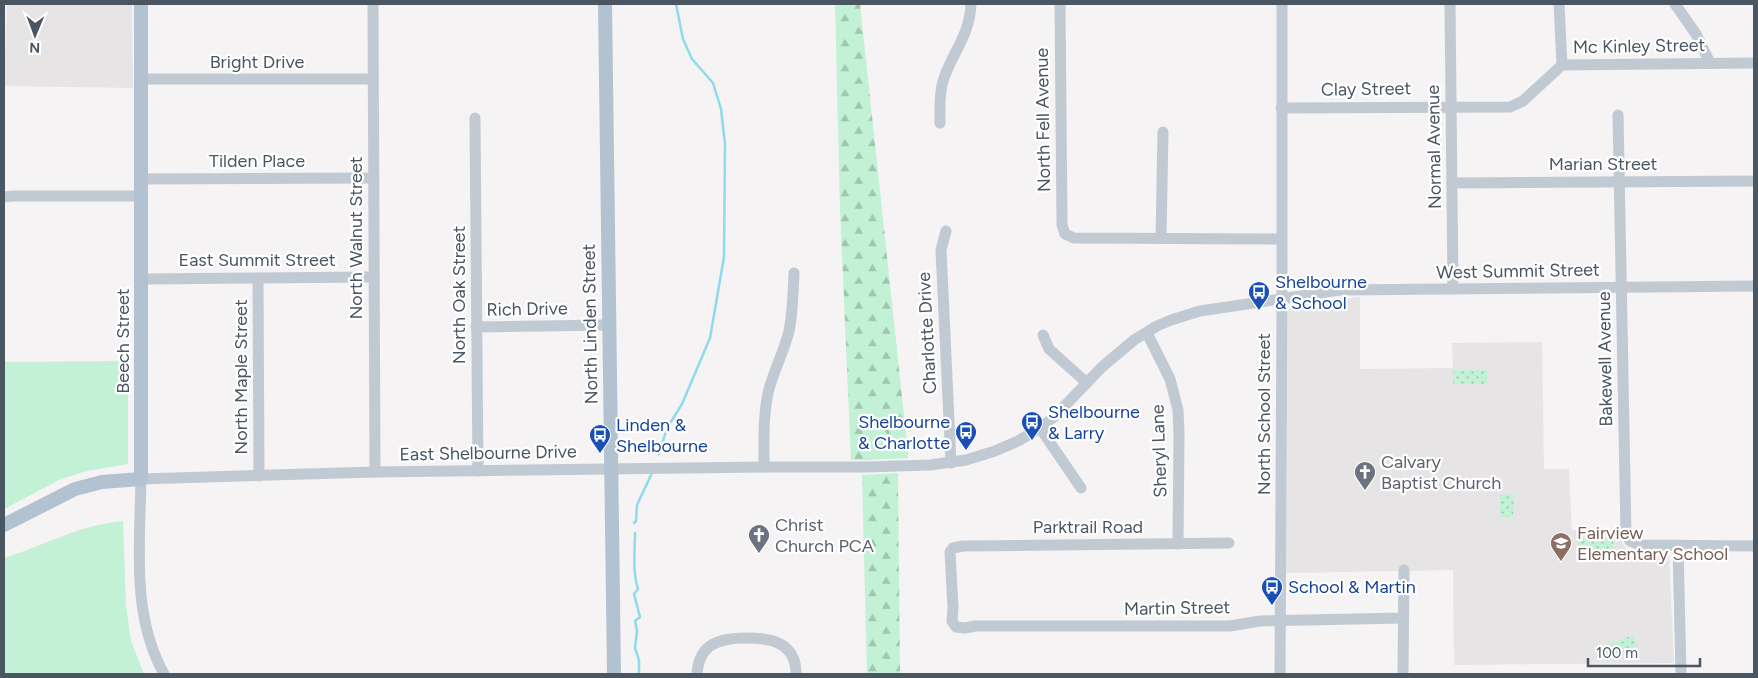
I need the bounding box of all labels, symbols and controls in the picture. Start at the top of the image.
north arrow [10,10,60,60]
street label: Mc Kinley Street [1573,34,1706,58]
text: N [29,39,40,56]
street label: North Fell Avenue [1031,47,1055,192]
street label: Bright Drive [210,51,305,73]
street label: Clay Street [1321,77,1412,101]
street label: Normal Avenue [1422,85,1446,209]
street label: Tilden Place [209,150,305,172]
street label: Marian Street [1549,153,1658,175]
street label: North Walnut Street [345,156,367,320]
street label: North Oak Street [448,226,470,364]
street label: North Linden Street [578,243,602,404]
street label: East Summit Street [178,249,336,271]
street label: West Summit Street [1436,259,1600,283]
street label: Charlotte Drive [913,271,941,395]
place label: Shelbourne & School [1275,271,1367,314]
bus stop icon: Shelbourne & School [1247,280,1271,311]
street label: Beech Street [112,288,134,394]
street label: Bakewell Avenue [1593,291,1617,427]
street label: Rich Drive [486,297,568,321]
street label: North Maple Street [230,299,252,455]
street label: North School Street [1253,333,1275,495]
place label: Shelbourne & Larry [1048,401,1140,444]
street label: Sheryl Lane [1146,404,1172,498]
bus stop icon: Shelbourne & Larry [1020,410,1044,441]
place label: Shelbourne & Charlotte [858,411,950,454]
place label: Linden & Shelbourne [616,414,708,457]
bus stop icon: Shelbourne & Charlotte [954,420,978,451]
bus stop icon: Linden & Shelbourne [588,423,612,454]
street label: East Shelbourne Drive [399,440,577,466]
place label: Calvary Baptist Church [1381,451,1501,494]
church icon: Calvary Baptist Church [1353,460,1377,491]
place label: Christ Church PCA [775,514,874,557]
street label: Parktrail Road [1033,516,1143,538]
place label: Fairview Elementary School [1577,522,1728,565]
church icon: Christ Church PCA [747,523,771,554]
school or university icon: Fairview Elementary School [1549,531,1573,562]
bus stop icon: School & Martin [1260,575,1284,606]
place label: School & Martin [1288,576,1416,598]
street label: Martin Street [1124,596,1231,620]
scale bar [1588,636,1700,668]
text: 100 m [1596,644,1638,662]

